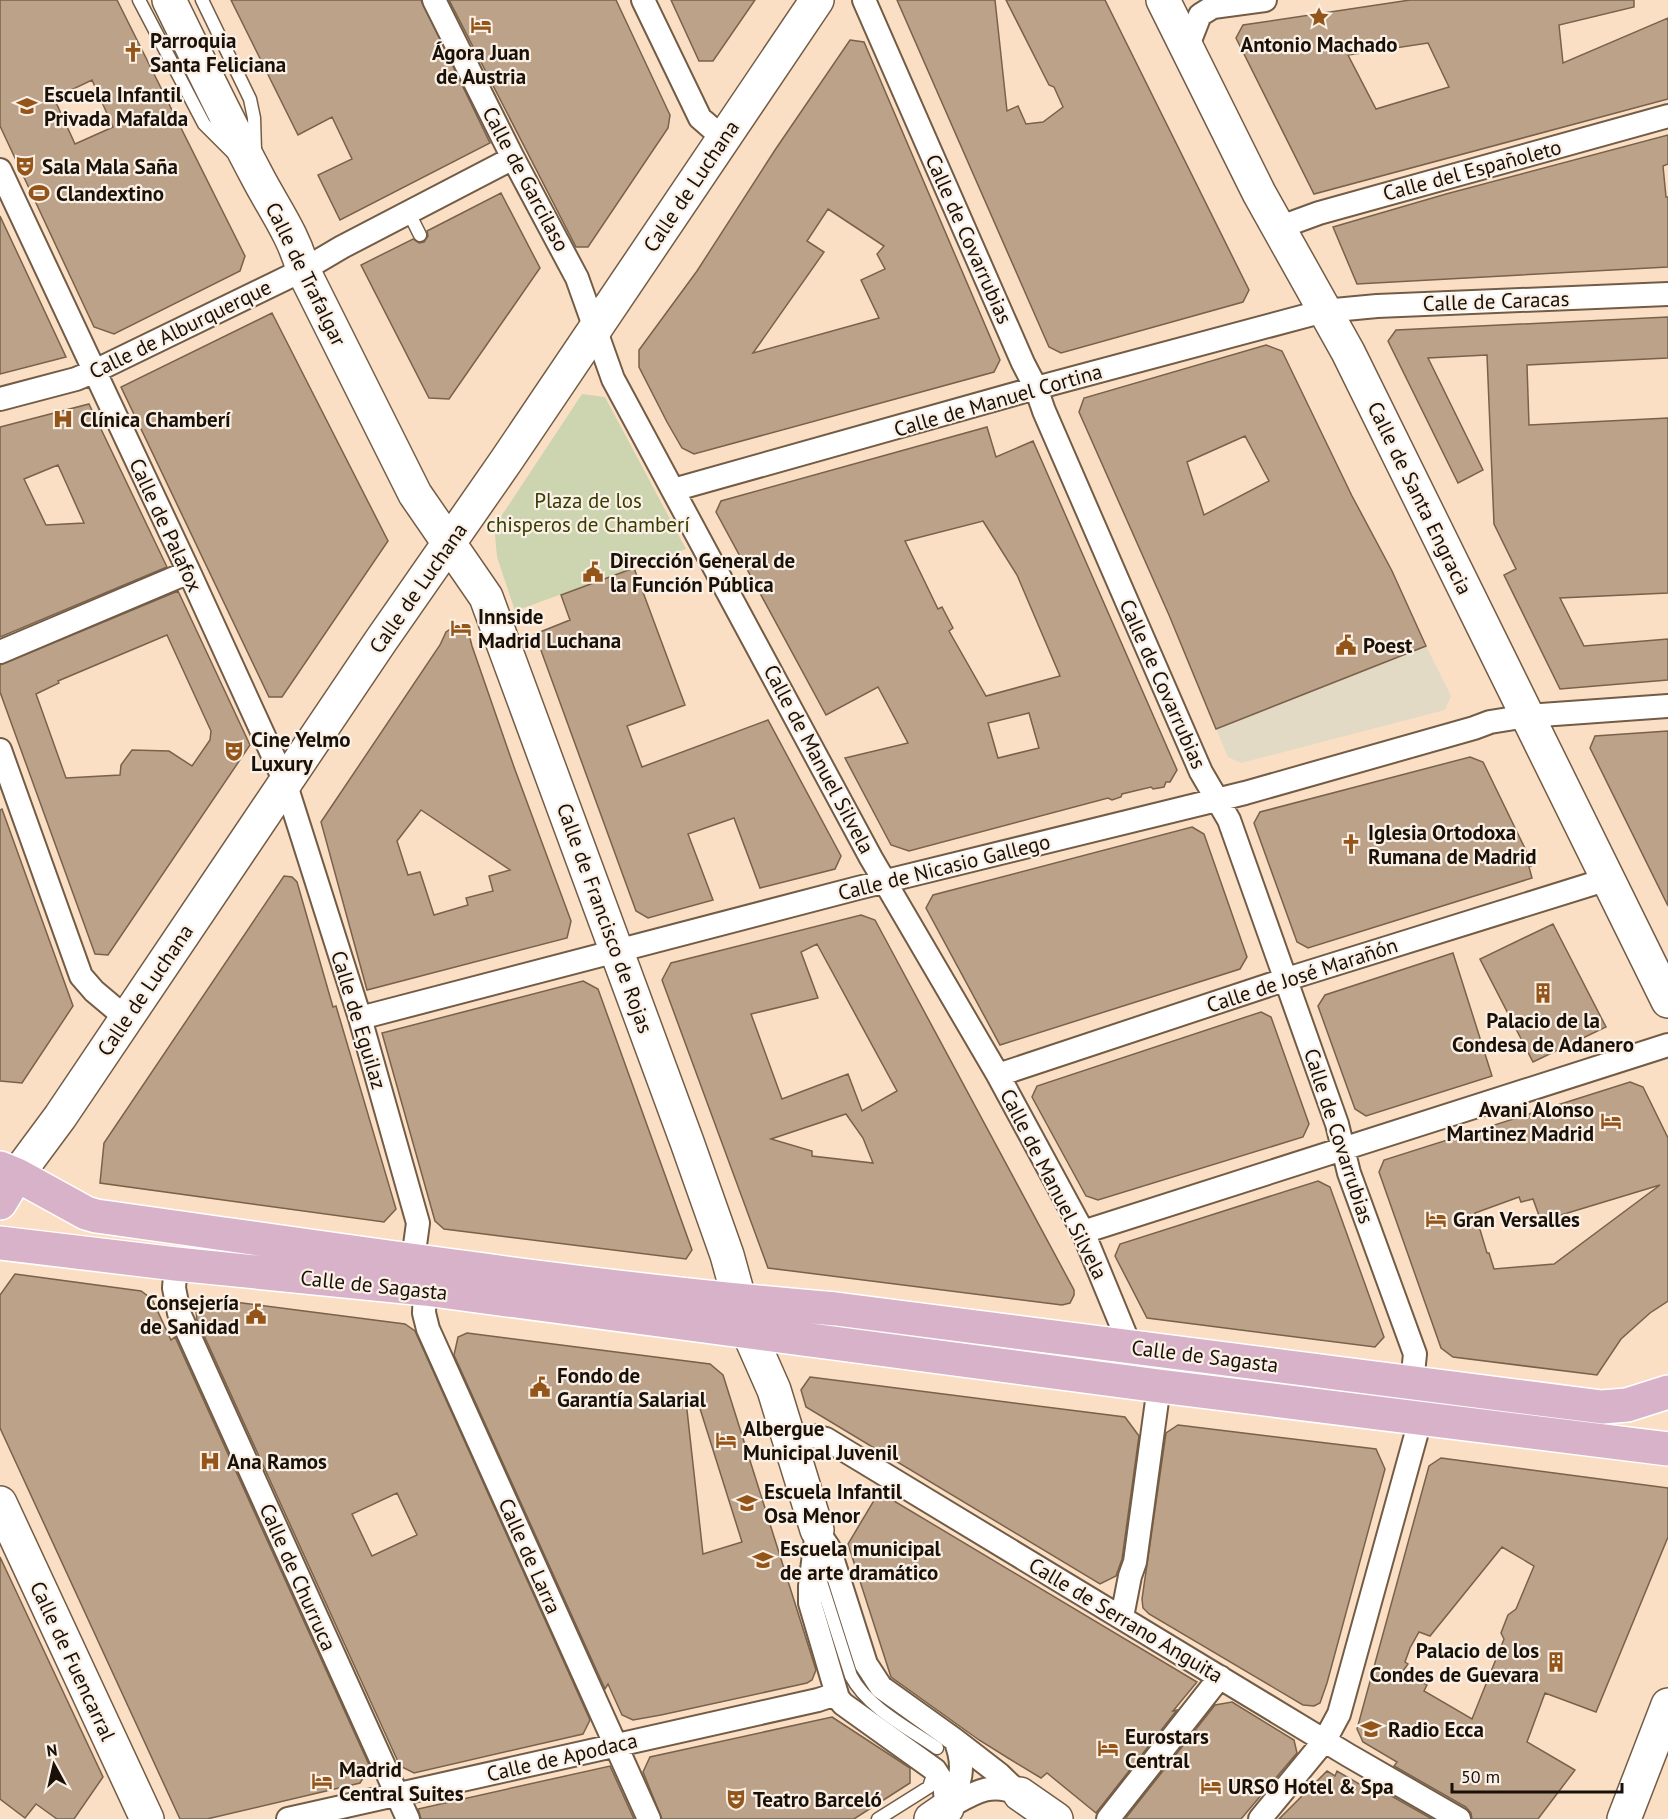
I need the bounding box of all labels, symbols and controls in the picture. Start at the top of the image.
place icon: Antonio Machado [1307,5,1331,29]
hotel icon: Ágora Juan de Austria [469,13,493,37]
place label: Parroquia Santa Feliciana [150,27,286,78]
place label: Antonio Machado [1240,31,1398,58]
place label: Ágora Juan de Austria [432,39,530,90]
church icon: Parroquia Santa Feliciana [121,40,145,64]
place label: Escuela Infantil Privada Mafalda [44,81,188,132]
school or university icon: Escuela Infantil Privada Mafalda [15,94,39,118]
street label: Calle de Garcilaso [476,102,576,256]
street label: Calle de Luchana [637,115,745,257]
street label: Calle del Españoleto [1380,133,1564,207]
street label: Calle de Covarrubias [919,150,1019,328]
place label: Sala Mala Saña [42,153,178,180]
theatre icon: Sala Mala Saña [13,154,37,178]
place label: Clandextino [56,180,164,207]
sports icon: Clandextino [27,181,51,205]
street label: Calle de Trafalgar [260,198,352,350]
street label: Calle de Alburquerque [84,273,276,385]
street label: Calle de Caracas [1422,285,1570,317]
street label: Calle de Manuel Cortina [891,357,1105,443]
street label: Calle de Santa Engracia [1362,397,1478,599]
place label: Clínica Chamberí [80,406,231,433]
hospital icon: Clínica Chamberí [51,407,75,431]
street label: Calle de Palafox [123,454,209,596]
park label: Plaza de los chisperos de Chamberí [486,487,690,538]
street label: Calle de Luchana [363,518,473,658]
place label: Dirección General de la Función Pública [610,547,795,598]
public building icon: Dirección General de la Función Pública [581,560,605,584]
street label: Calle de Covarrubias [1113,595,1213,773]
place label: Innside Madrid Luchana [478,603,621,654]
hotel icon: Innside Madrid Luchana [449,616,473,640]
place label: Poest [1363,632,1413,659]
public building icon: Poest [1334,633,1358,657]
street label: Calle de Manuel Silvela [758,660,880,858]
place label: Cine Yelmo Luxury [251,726,350,777]
theatre icon: Cine Yelmo Luxury [222,739,246,763]
street label: Calle de Francisco de Rojas [551,799,659,1037]
place label: Iglesia Ortodoxa Rumana de Madrid [1368,819,1537,870]
street label: Calle de Nicasio Gallego [835,828,1053,906]
church icon: Iglesia Ortodoxa Rumana de Madrid [1339,832,1363,856]
street label: Calle de Luchana [91,919,199,1061]
street label: Calle de José Marañón [1203,931,1401,1019]
street label: Calle de Eguilaz [325,947,393,1093]
building icon: Palacio de la Condesa de Adanero [1531,981,1555,1005]
place label: Palacio de la Condesa de Adanero [1452,1007,1634,1058]
street label: Calle de Covarrubias [1298,1045,1380,1227]
street label: Calle de Manuel Silvela [994,1084,1114,1284]
place label: Avani Alonso Martinez Madrid [1447,1096,1594,1147]
hotel icon: Avani Alonso Martinez Madrid [1599,1109,1623,1133]
place label: Gran Versalles [1453,1206,1580,1233]
hotel icon: Gran Versalles [1424,1207,1448,1231]
street label: Calle de Sagasta [299,1264,449,1306]
place label: Consejería de Sanidad [140,1289,239,1340]
public building icon: Consejería de Sanidad [244,1302,268,1326]
street label: Calle de Sagasta [1130,1334,1280,1378]
place label: Fondo de Garantía Salarial [557,1362,707,1413]
public building icon: Fondo de Garantía Salarial [528,1375,552,1399]
place label: Albergue Municipal Juvenil [743,1415,899,1466]
hotel icon: Albergue Municipal Juvenil [714,1428,738,1452]
place label: Ana Ramos [227,1448,327,1475]
hospital icon: Ana Ramos [198,1449,222,1473]
place label: Escuela Infantil Osa Menor [764,1478,903,1529]
school or university icon: Escuela Infantil Osa Menor [735,1491,759,1515]
street label: Calle de Larra [493,1494,567,1618]
street label: Calle de Churruca [253,1499,343,1655]
place label: Escuela municipal de arte dramático [780,1535,942,1586]
school or university icon: Escuela municipal de arte dramático [751,1548,775,1572]
street label: Calle de Serrano Anguita [1024,1551,1228,1689]
street label: Calle de Fuencarral [24,1577,122,1745]
place label: Palacio de los Condes de Guevara [1369,1637,1539,1688]
building icon: Palacio de los Condes de Guevara [1544,1650,1568,1674]
place label: Radio Ecca [1388,1716,1484,1743]
school or university icon: Radio Ecca [1359,1717,1383,1741]
place label: Eurostars Central [1125,1723,1209,1774]
street label: Calle de Apodaca [484,1727,640,1787]
north arrow [24,1735,84,1795]
hotel icon: Eurostars Central [1096,1736,1120,1760]
text: N [45,1740,59,1761]
place label: Madrid Central Suites [339,1756,464,1807]
scale bar [1452,1756,1622,1794]
text: 50 m [1461,1765,1500,1788]
hotel icon: Madrid Central Suites [310,1769,334,1793]
place label: URSO Hotel & Spa [1228,1773,1394,1800]
hotel icon: URSO Hotel & Spa [1199,1774,1223,1798]
place label: Teatro Barceló [753,1786,882,1813]
theatre icon: Teatro Barceló [724,1787,748,1811]

